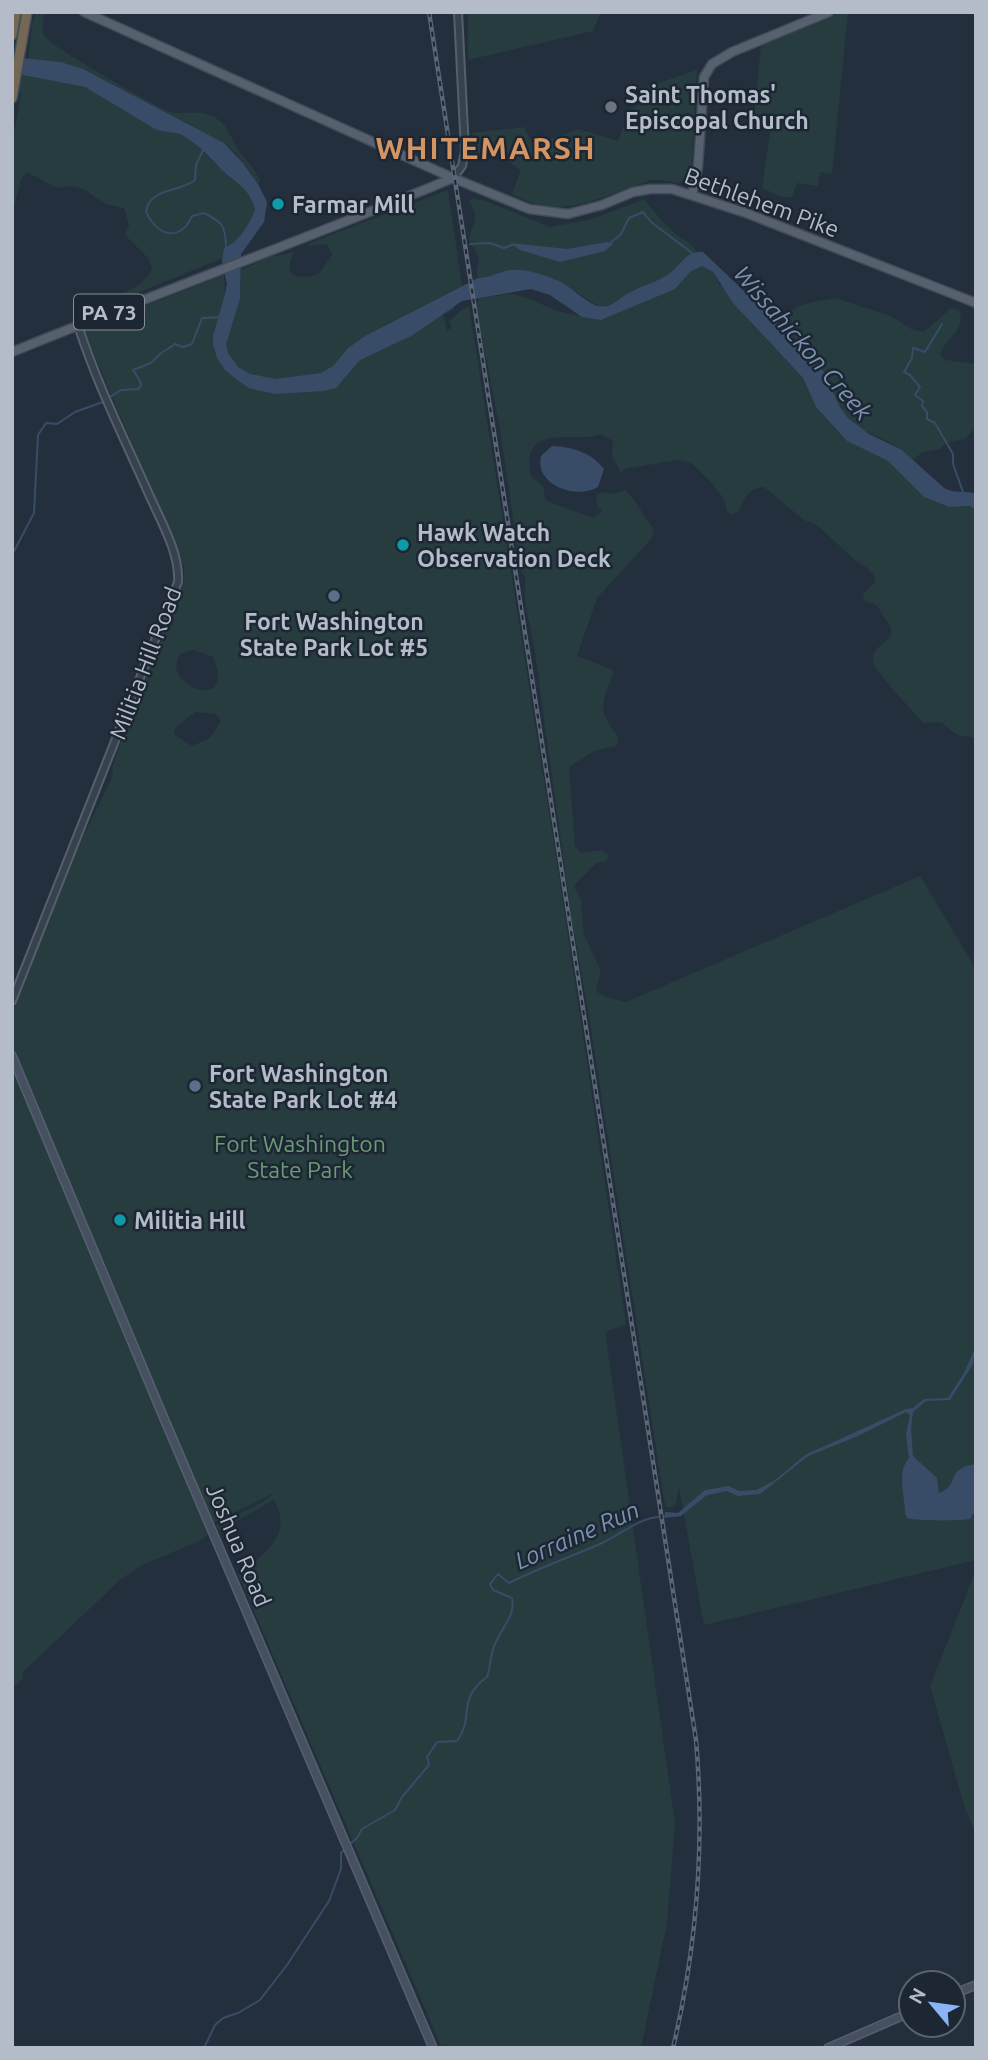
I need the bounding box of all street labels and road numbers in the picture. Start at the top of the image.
street label: Bethlehem Pike [681,162,843,242]
road number: PA 73 [74,294,144,330]
street label: Militia Hill Road [105,583,185,743]
street label: Joshua Road [202,1480,276,1610]

